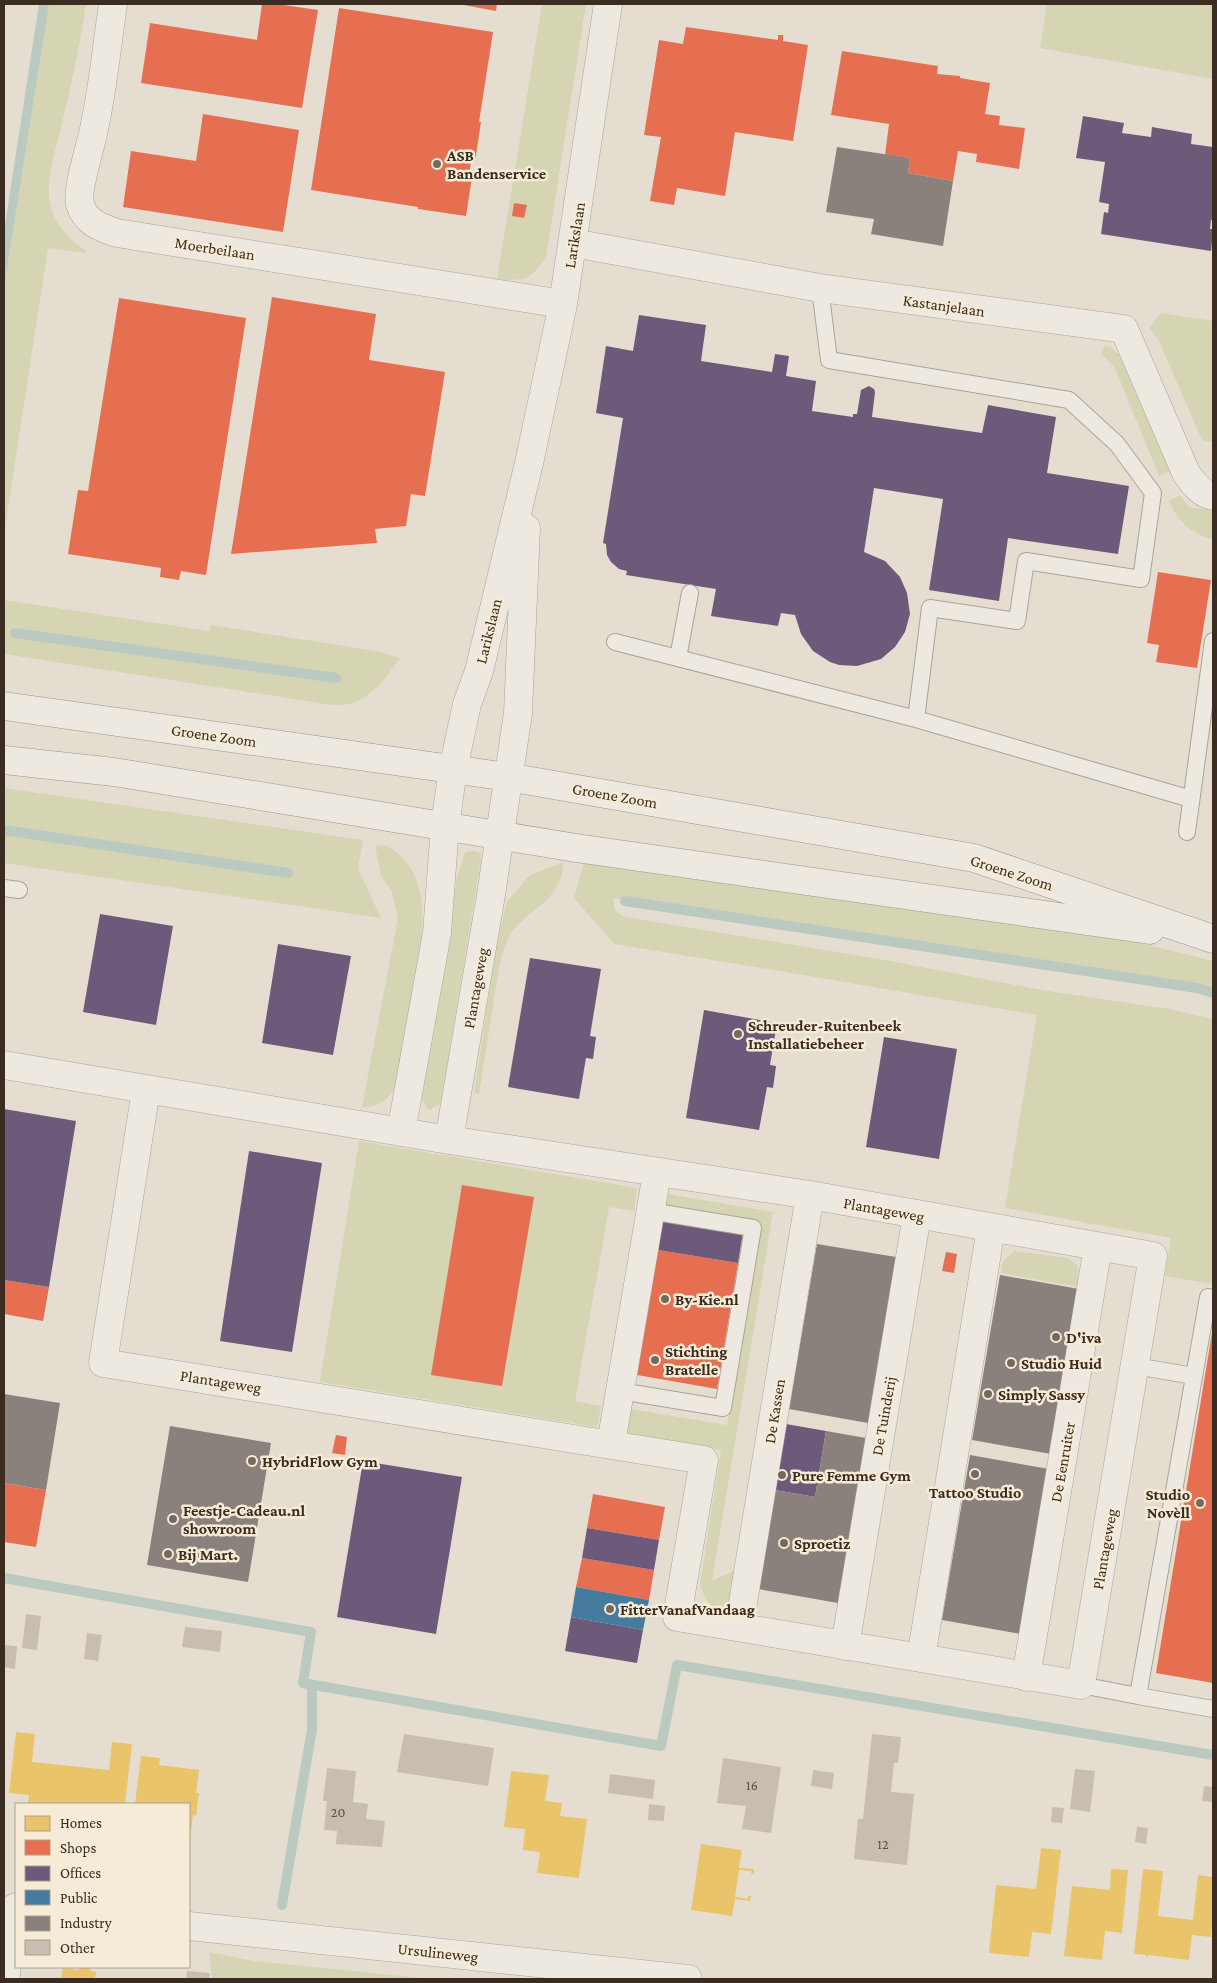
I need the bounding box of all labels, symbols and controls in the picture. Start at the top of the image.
place label: ASB Bandenservice [446,147,547,182]
marker: ASB Bandenservice [431,158,443,170]
street label: Larikslaan [561,200,588,269]
street label: Moerbeilaan [174,234,257,263]
street label: Kastanjelaan [902,291,986,321]
street label: Larikslaan [472,596,505,666]
street label: Groene Zoom [170,721,258,750]
street label: Groene Zoom [571,780,659,811]
street label: Groene Zoom [968,851,1056,894]
street label: Plantageweg [460,946,492,1030]
place label: Schreuder-Ruitenbeek Installatiebeheer [748,1017,901,1052]
marker: Schreuder-Ruitenbeek Installatiebeheer [732,1028,744,1040]
street label: Plantageweg [842,1194,926,1226]
place label: By-Kie.nl [675,1291,739,1308]
marker: By-Kie.nl [659,1293,671,1305]
place label: D'iva [1066,1329,1102,1346]
marker: D'iva [1050,1331,1062,1343]
place label: Stichting Bratelle [665,1343,727,1378]
marker: Stichting Bratelle [649,1354,661,1366]
place label: Studio Huid [1021,1355,1102,1372]
marker: Studio Huid [1005,1357,1017,1369]
street label: Plantageweg [179,1367,263,1397]
street label: De Tuinderij [868,1375,900,1457]
street label: De Kassen [761,1377,788,1445]
place label: Simply Sassy [998,1386,1085,1403]
marker: Simply Sassy [982,1388,994,1400]
street label: De Eenruiter [1047,1420,1078,1504]
place label: HybridFlow Gym [262,1453,378,1470]
marker: HybridFlow Gym [246,1455,258,1467]
place label: Pure Femme Gym [792,1467,911,1484]
marker: Tattoo Studio [969,1468,981,1480]
marker: Pure Femme Gym [776,1469,788,1481]
place label: Tattoo Studio [929,1484,1021,1501]
place label: Studio Novèll [1145,1486,1190,1521]
marker: Studio Novèll [1194,1497,1206,1509]
place label: Feestje-Cadeau.nl showroom [183,1502,305,1537]
street label: Plantageweg [1089,1507,1121,1591]
marker: Feestje-Cadeau.nl showroom [167,1513,179,1525]
place label: Sproetiz [794,1535,851,1552]
marker: Sproetiz [778,1537,790,1549]
place label: Bij Mart. [178,1546,238,1564]
marker: Bij Mart. [162,1548,174,1560]
place label: FitterVanafVandaag [620,1601,755,1618]
marker: FitterVanafVandaag [604,1603,616,1615]
house number: 16 [746,1777,758,1793]
legend [15,1803,190,1968]
house number: 20 [331,1804,345,1820]
text: Homes [60,1815,102,1831]
house number: 12 [877,1836,889,1852]
text: Shops [60,1840,96,1857]
text: Offices [60,1865,101,1881]
text: Public [60,1890,98,1906]
text: Industry [60,1915,112,1932]
text: Other [60,1940,96,1956]
street label: Ursulineweg [397,1940,479,1966]

